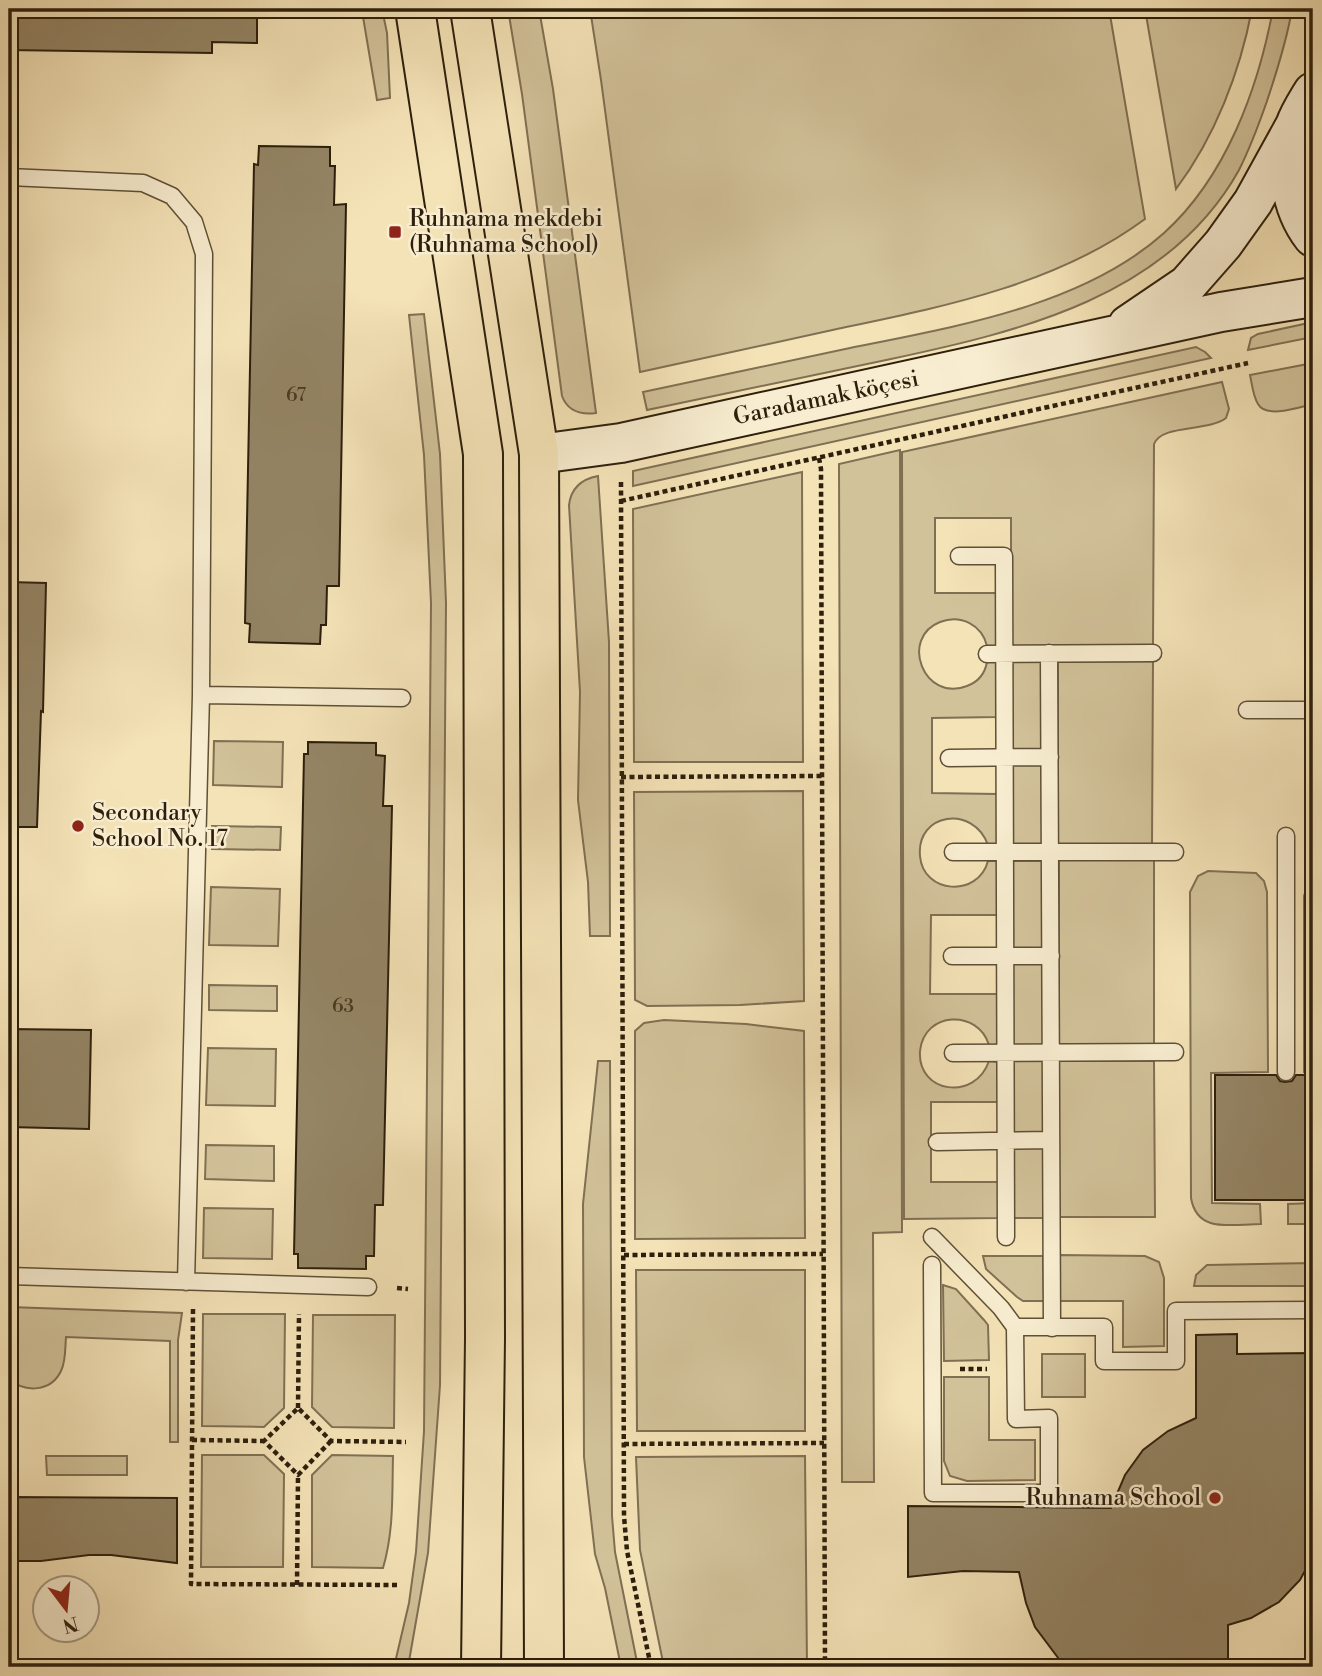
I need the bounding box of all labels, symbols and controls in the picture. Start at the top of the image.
place label: Ruhnama mekdebi (Ruhnama School) [409,205,603,259]
marker: Ruhnama mekdebi (Ruhnama School) [387,224,403,240]
street label: Garadamak köçesi [731,365,921,431]
house number: 67 [286,383,306,407]
place label: Secondary School No. 17 [92,799,228,853]
marker: Secondary School No. 17 [70,818,86,834]
house number: 63 [332,994,354,1018]
place label: Ruhnama School [1025,1484,1201,1512]
marker: Ruhnama School [1207,1490,1223,1506]
north arrow [32,1574,102,1644]
text: N [60,1611,81,1638]

